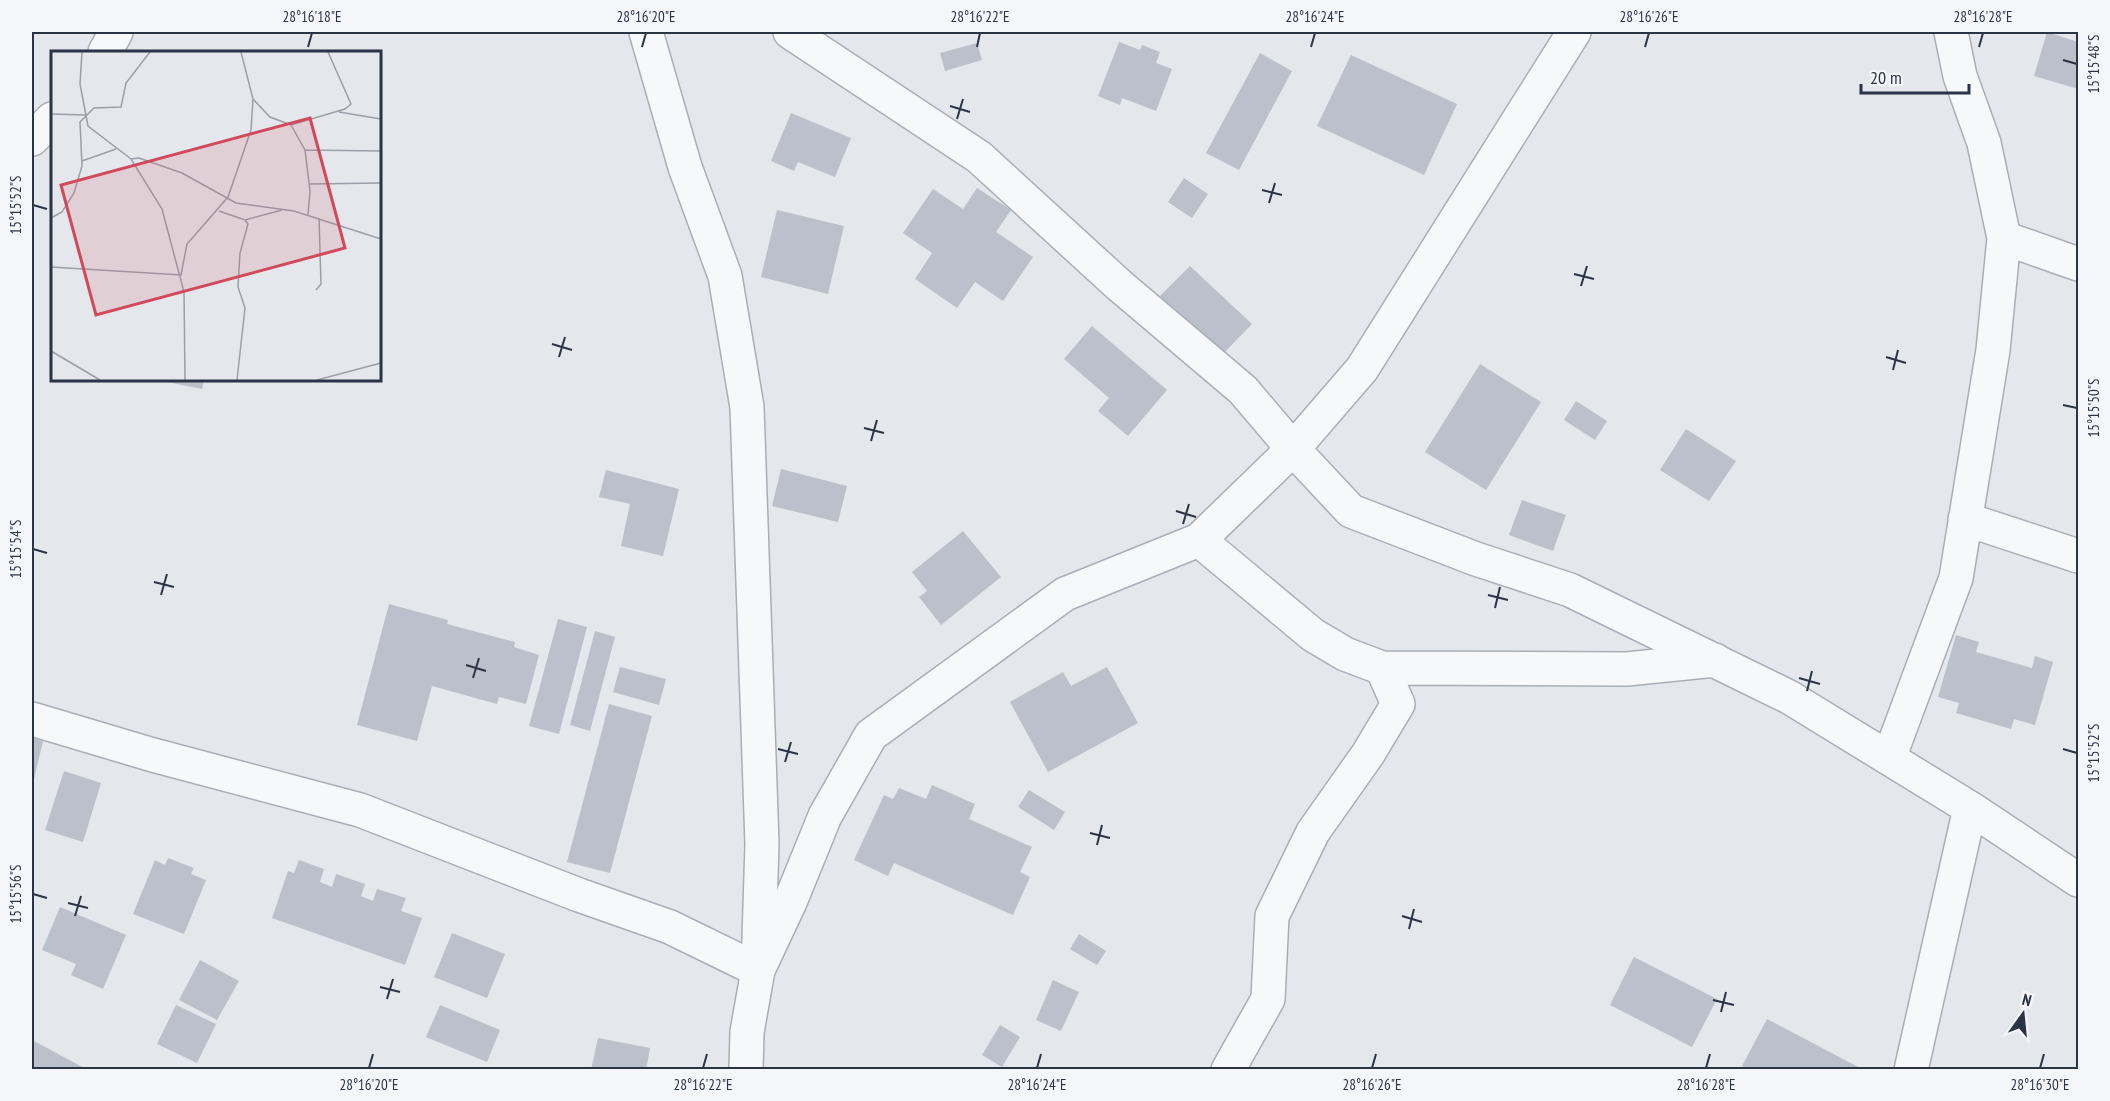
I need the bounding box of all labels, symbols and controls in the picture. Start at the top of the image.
text: 28°16'18"E [282,7,342,26]
text: 28°16'20"E [616,7,676,26]
text: 28°16'22"E [950,7,1010,26]
text: 28°16'24"E [1285,7,1345,26]
text: 28°16'26"E [1619,7,1679,26]
text: 28°16'28"E [1953,7,2013,26]
text: 15°15'48"S [2084,34,2103,94]
inset map [51,51,381,381]
scale bar [1861,57,1969,95]
text: 20 m [1870,66,1902,89]
text: 15°15'52"S [6,175,25,235]
text: 15°15'50"S [2084,378,2103,438]
text: 15°15'54"S [6,519,25,579]
text: 15°15'52"S [2084,723,2103,783]
text: 15°15'56"S [6,864,25,924]
north arrow [1993,984,2053,1044]
text: N [2020,989,2034,1010]
text: 28°16'20"E [339,1075,399,1094]
text: 28°16'22"E [673,1075,733,1094]
text: 28°16'24"E [1007,1075,1067,1094]
text: 28°16'26"E [1342,1075,1402,1094]
text: 28°16'28"E [1676,1075,1736,1094]
text: 28°16'30"E [2010,1075,2070,1094]

